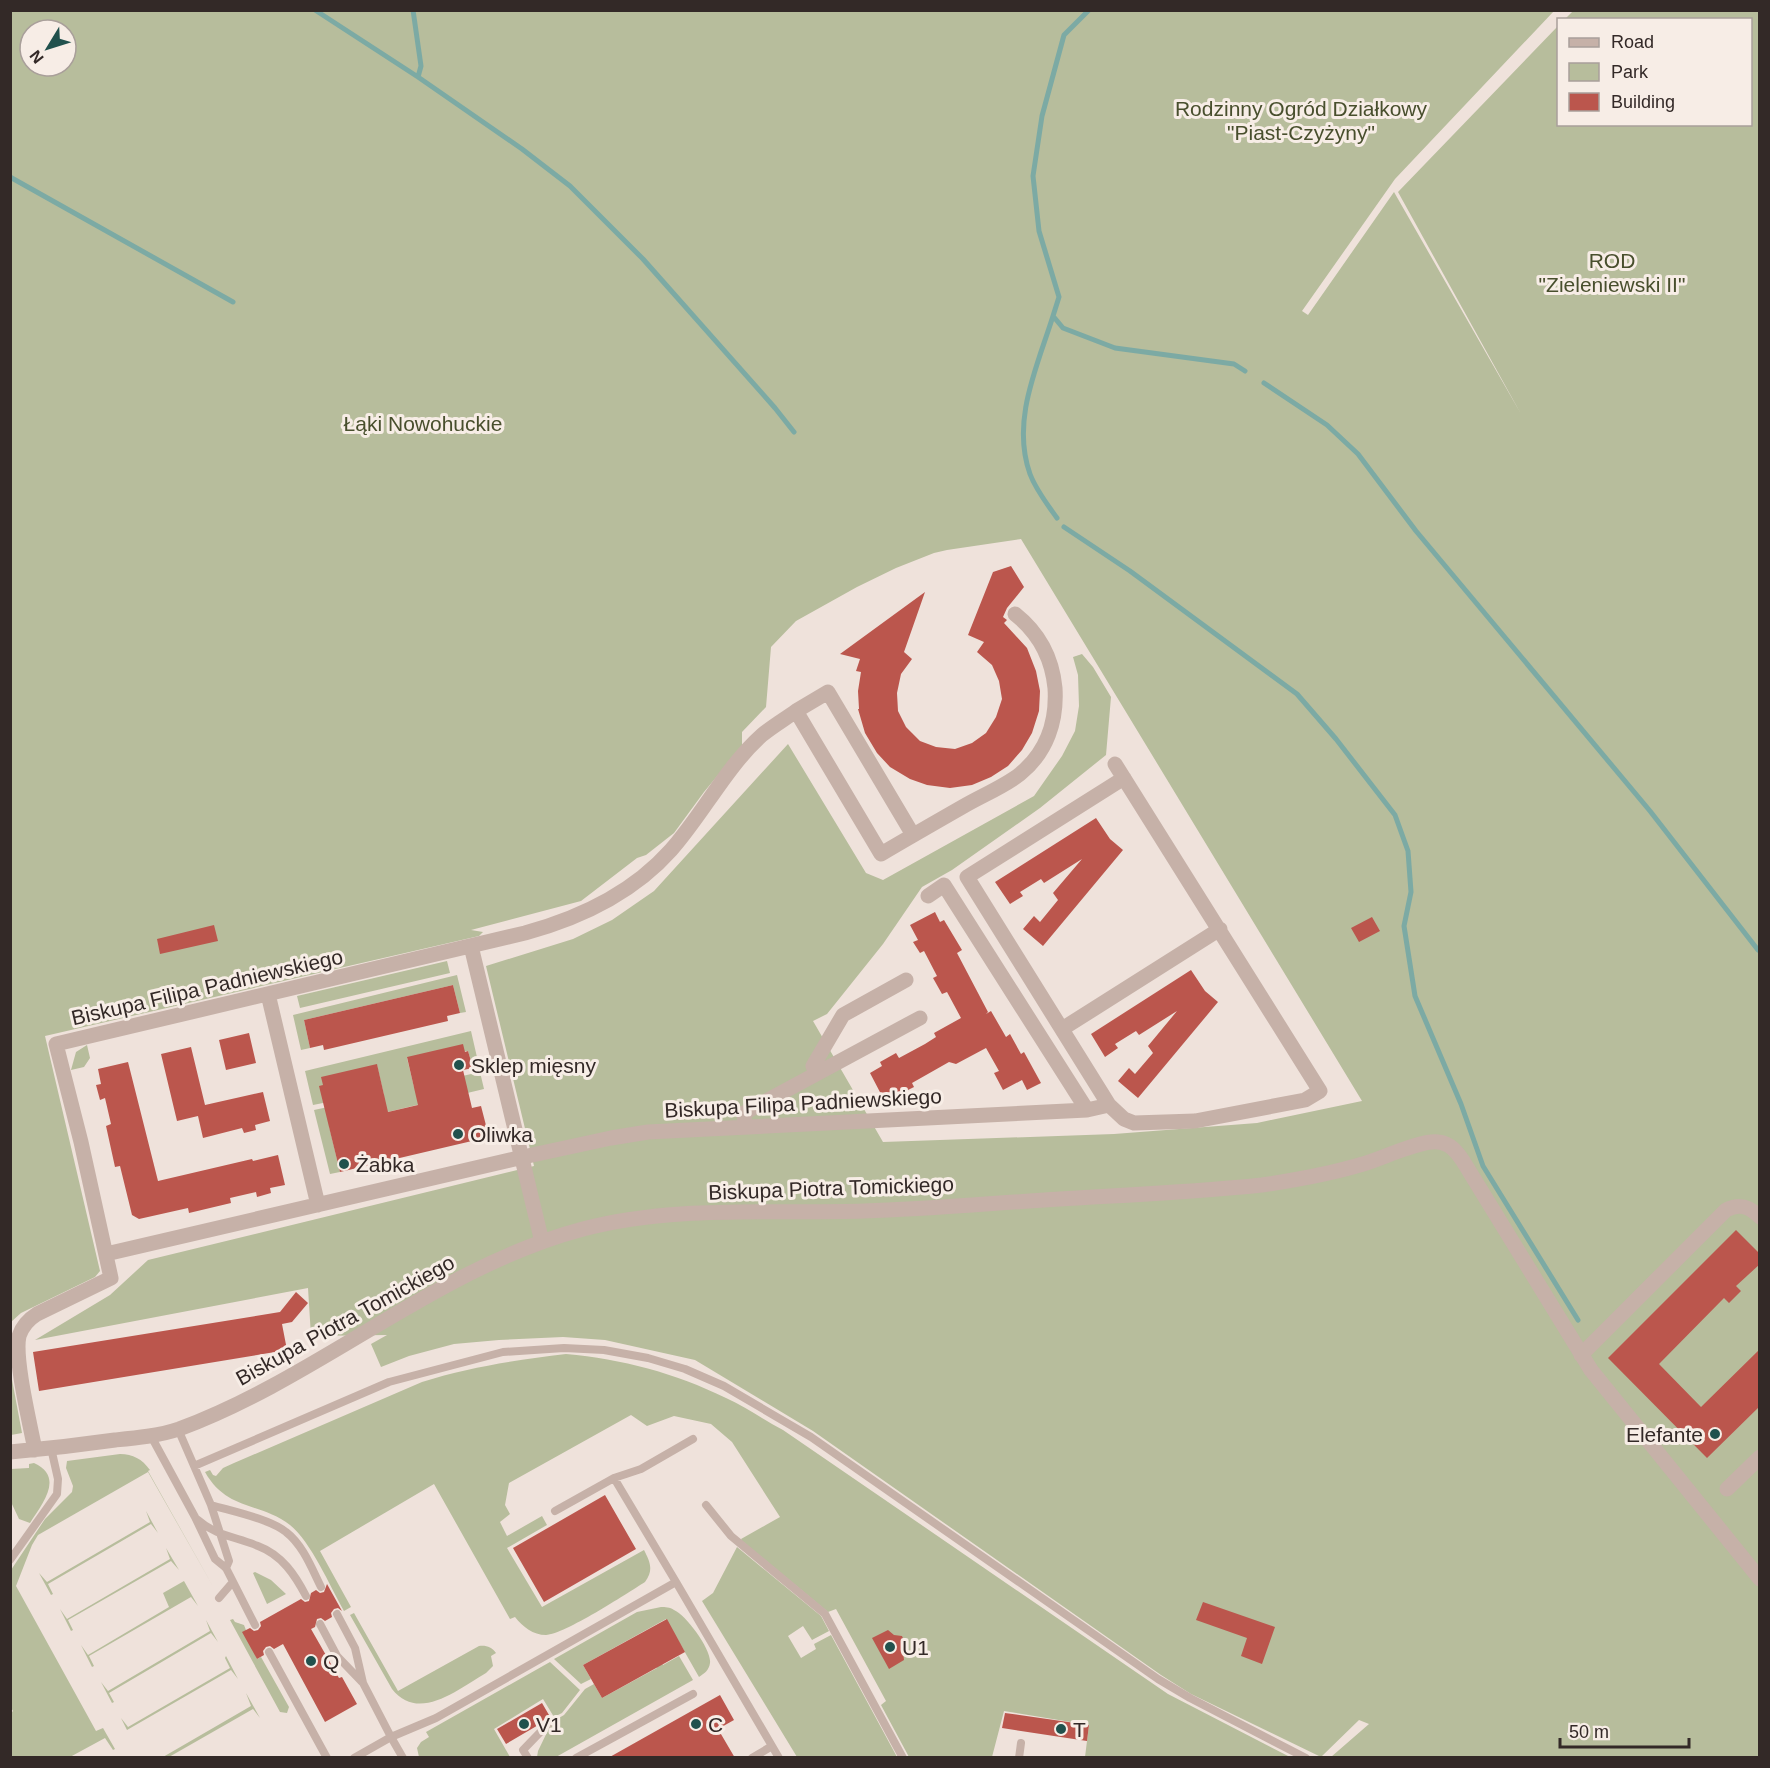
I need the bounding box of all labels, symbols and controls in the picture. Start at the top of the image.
north arrow [18,18,78,78]
legend [1557,18,1752,126]
text: Road [1611,32,1654,52]
text: N [26,47,47,67]
text: Park [1611,62,1649,82]
text: Building [1611,92,1675,112]
park label: Rodzinny Ogród Działkowy "Piast-Czyżyny" [1175,97,1428,144]
park label: ROD "Zieleniewski II" [1539,249,1685,296]
park label: Łąki Nowohuckie [344,412,502,435]
street label: Biskupa Filipa Padniewskiego [69,945,345,1029]
place label: Sklep mięsny [471,1054,596,1077]
marker: Sklep mięsny [452,1058,466,1072]
street label: Biskupa Filipa Padniewskiego [664,1084,942,1122]
place label: Oliwka [470,1123,533,1146]
marker: Oliwka [451,1127,465,1141]
place label: Żabka [356,1153,415,1176]
marker: Żabka [337,1157,351,1171]
street label: Biskupa Piotra Tomickiego [708,1172,954,1204]
street label: Biskupa Piotra Tomickiego [232,1250,458,1390]
place label: Elefante [1626,1423,1703,1446]
marker: Elefante [1708,1427,1722,1441]
place label: U1 [902,1636,929,1659]
marker: U1 [883,1640,897,1654]
place label: Q [323,1650,339,1673]
marker: Q [304,1654,318,1668]
scale bar [1560,1711,1689,1749]
place label: V1 [536,1713,562,1736]
place label: C [708,1713,723,1736]
marker: V1 [517,1717,531,1731]
marker: C [689,1717,703,1731]
place label: T [1073,1718,1086,1741]
marker: T [1054,1722,1068,1736]
text: 50 m [1569,1722,1609,1742]

